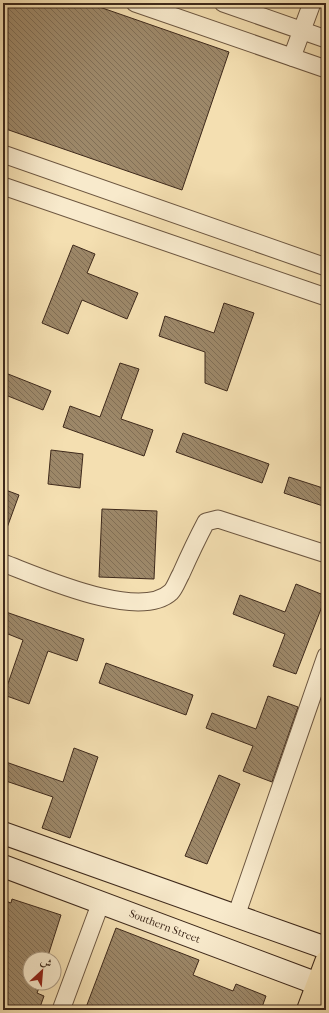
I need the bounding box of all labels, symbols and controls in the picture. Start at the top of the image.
street label: Southern Street [127,907,202,946]
north arrow [22,951,62,991]
text: ش [38,954,54,971]

